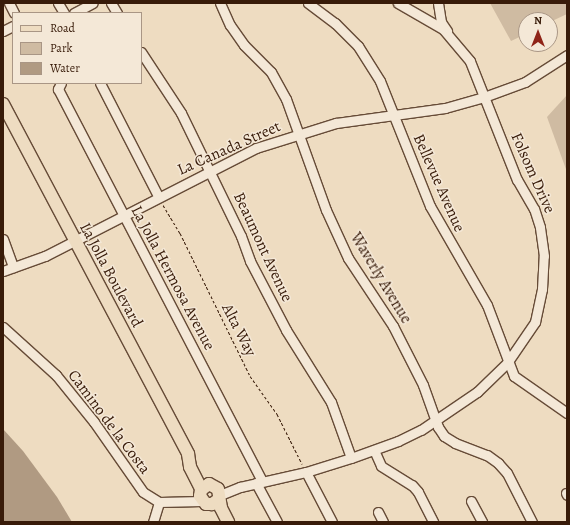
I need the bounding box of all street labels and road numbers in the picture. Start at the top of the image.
street label: La Canada Street [174,117,284,179]
street label: Folsom Drive [507,130,559,216]
street label: Bellevue Avenue [409,131,469,235]
street label: Beaumont Avenue [229,189,297,305]
street label: La Jolla Hermosa Avenue [127,203,219,353]
street label: La Jolla Boulevard [75,219,147,331]
street label: Waverly Avenue [346,229,416,327]
street label: Alta Way [218,300,260,360]
street label: Camino de la Costa [64,366,154,478]

